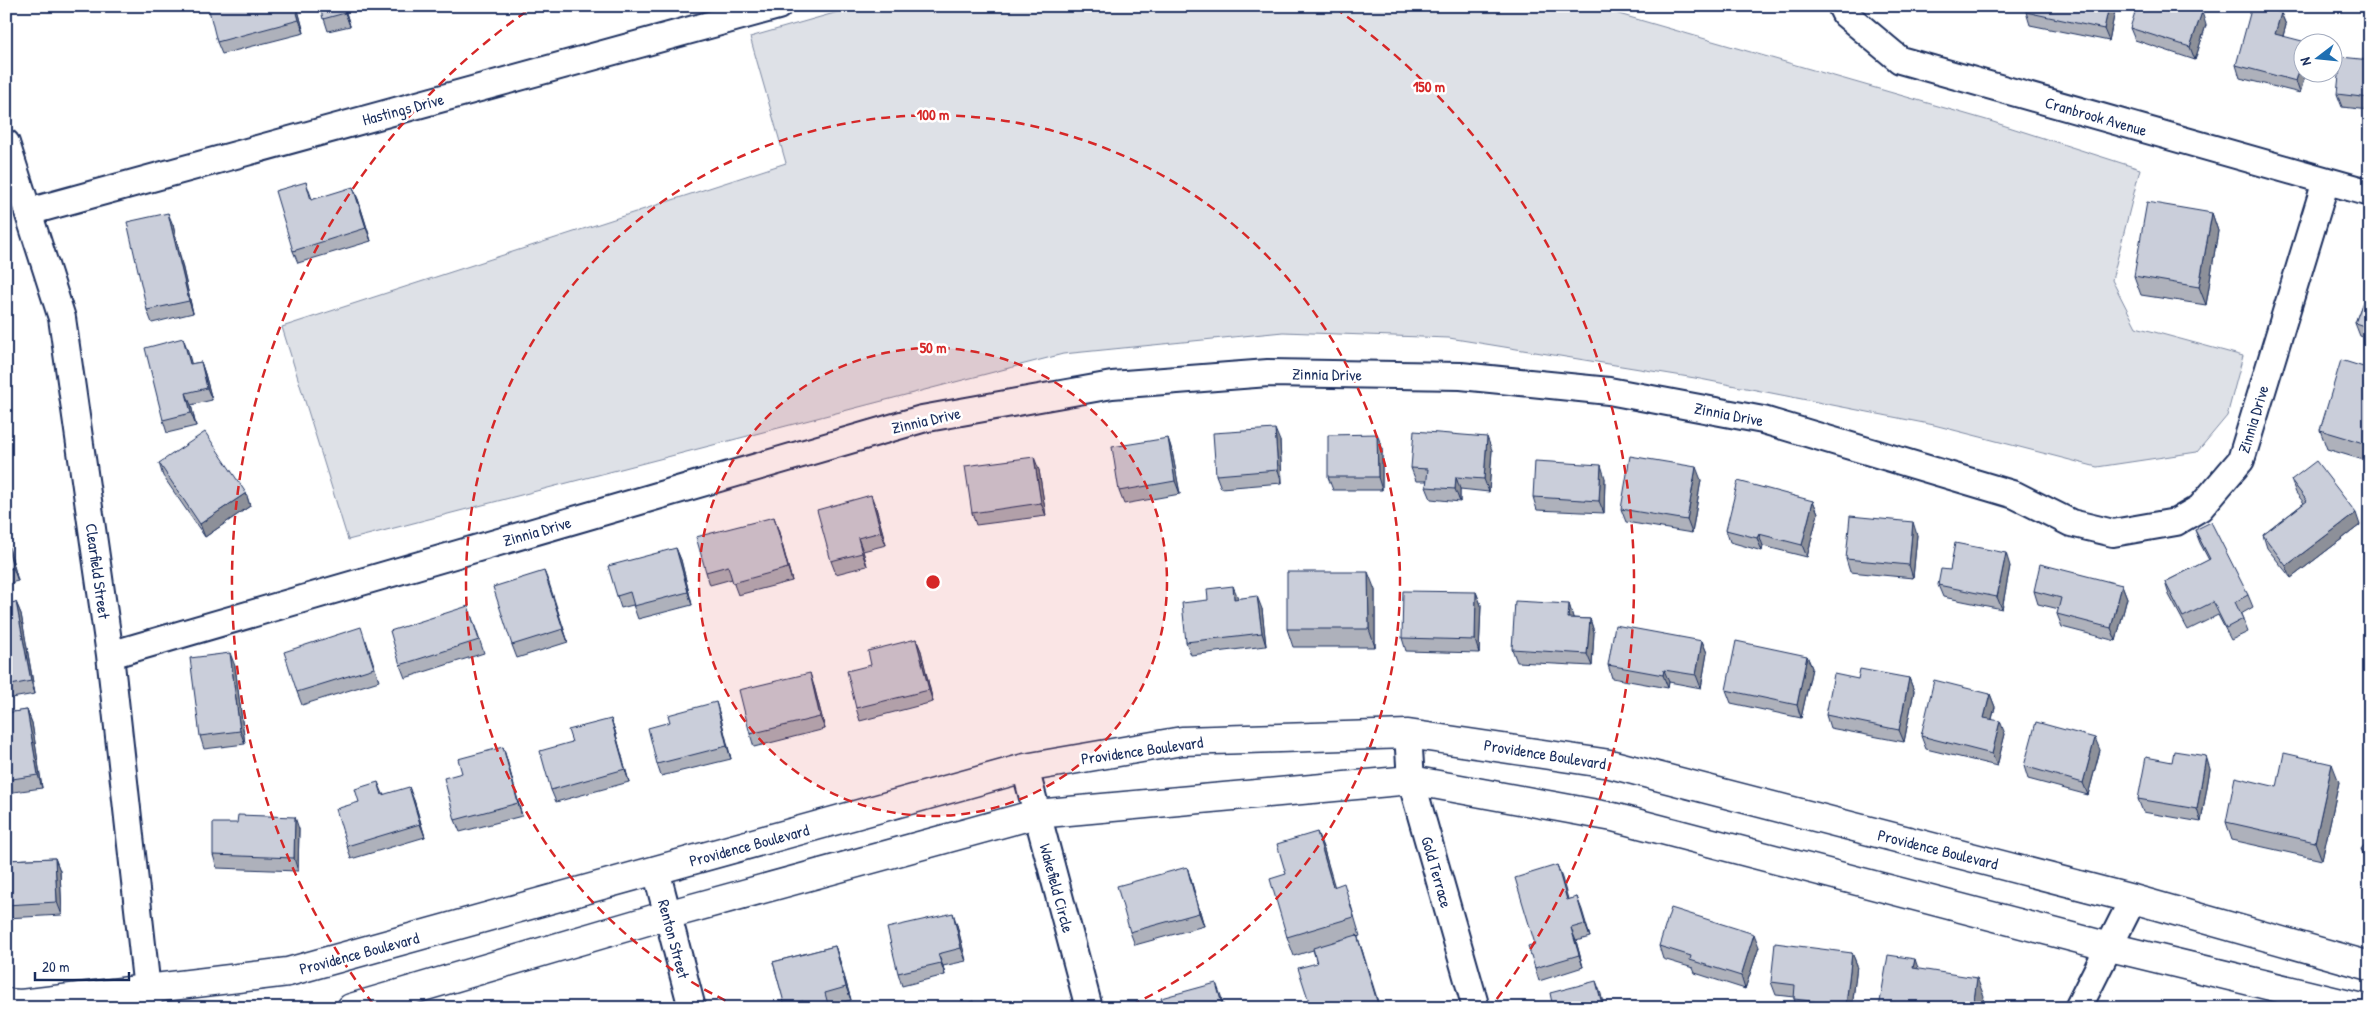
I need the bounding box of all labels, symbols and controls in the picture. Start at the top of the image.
north arrow [2294,32,2344,82]
text: N [2295,55,2315,68]
text: 150 m [1413,76,1445,97]
street label: Hastings Drive [360,87,447,130]
street label: Cranbrook Avenue [2043,91,2150,141]
text: 100 m [917,104,949,125]
text: 50 m [920,337,946,358]
street label: Zinnia Drive [1292,362,1363,386]
street label: Zinnia Drive [2232,382,2274,456]
street label: Zinnia Drive [1693,397,1766,432]
street label: Zinnia Drive [890,401,963,439]
street label: Zinnia Drive [500,511,574,551]
street label: Clearfield Street [80,522,116,621]
centre of rings [924,573,942,591]
street label: Providence Boulevard [1080,731,1204,769]
street label: Providence Boulevard [1483,734,1607,774]
street label: Providence Boulevard [687,818,811,872]
street label: Providence Boulevard [1876,823,2000,875]
street label: Gold Terrace [1416,834,1458,911]
street label: Wakefield Circle [1035,841,1080,936]
street label: Renton Street [653,897,695,981]
street label: Providence Boulevard [297,926,421,980]
scale bar [35,949,129,981]
text: 20 m [42,956,69,977]

